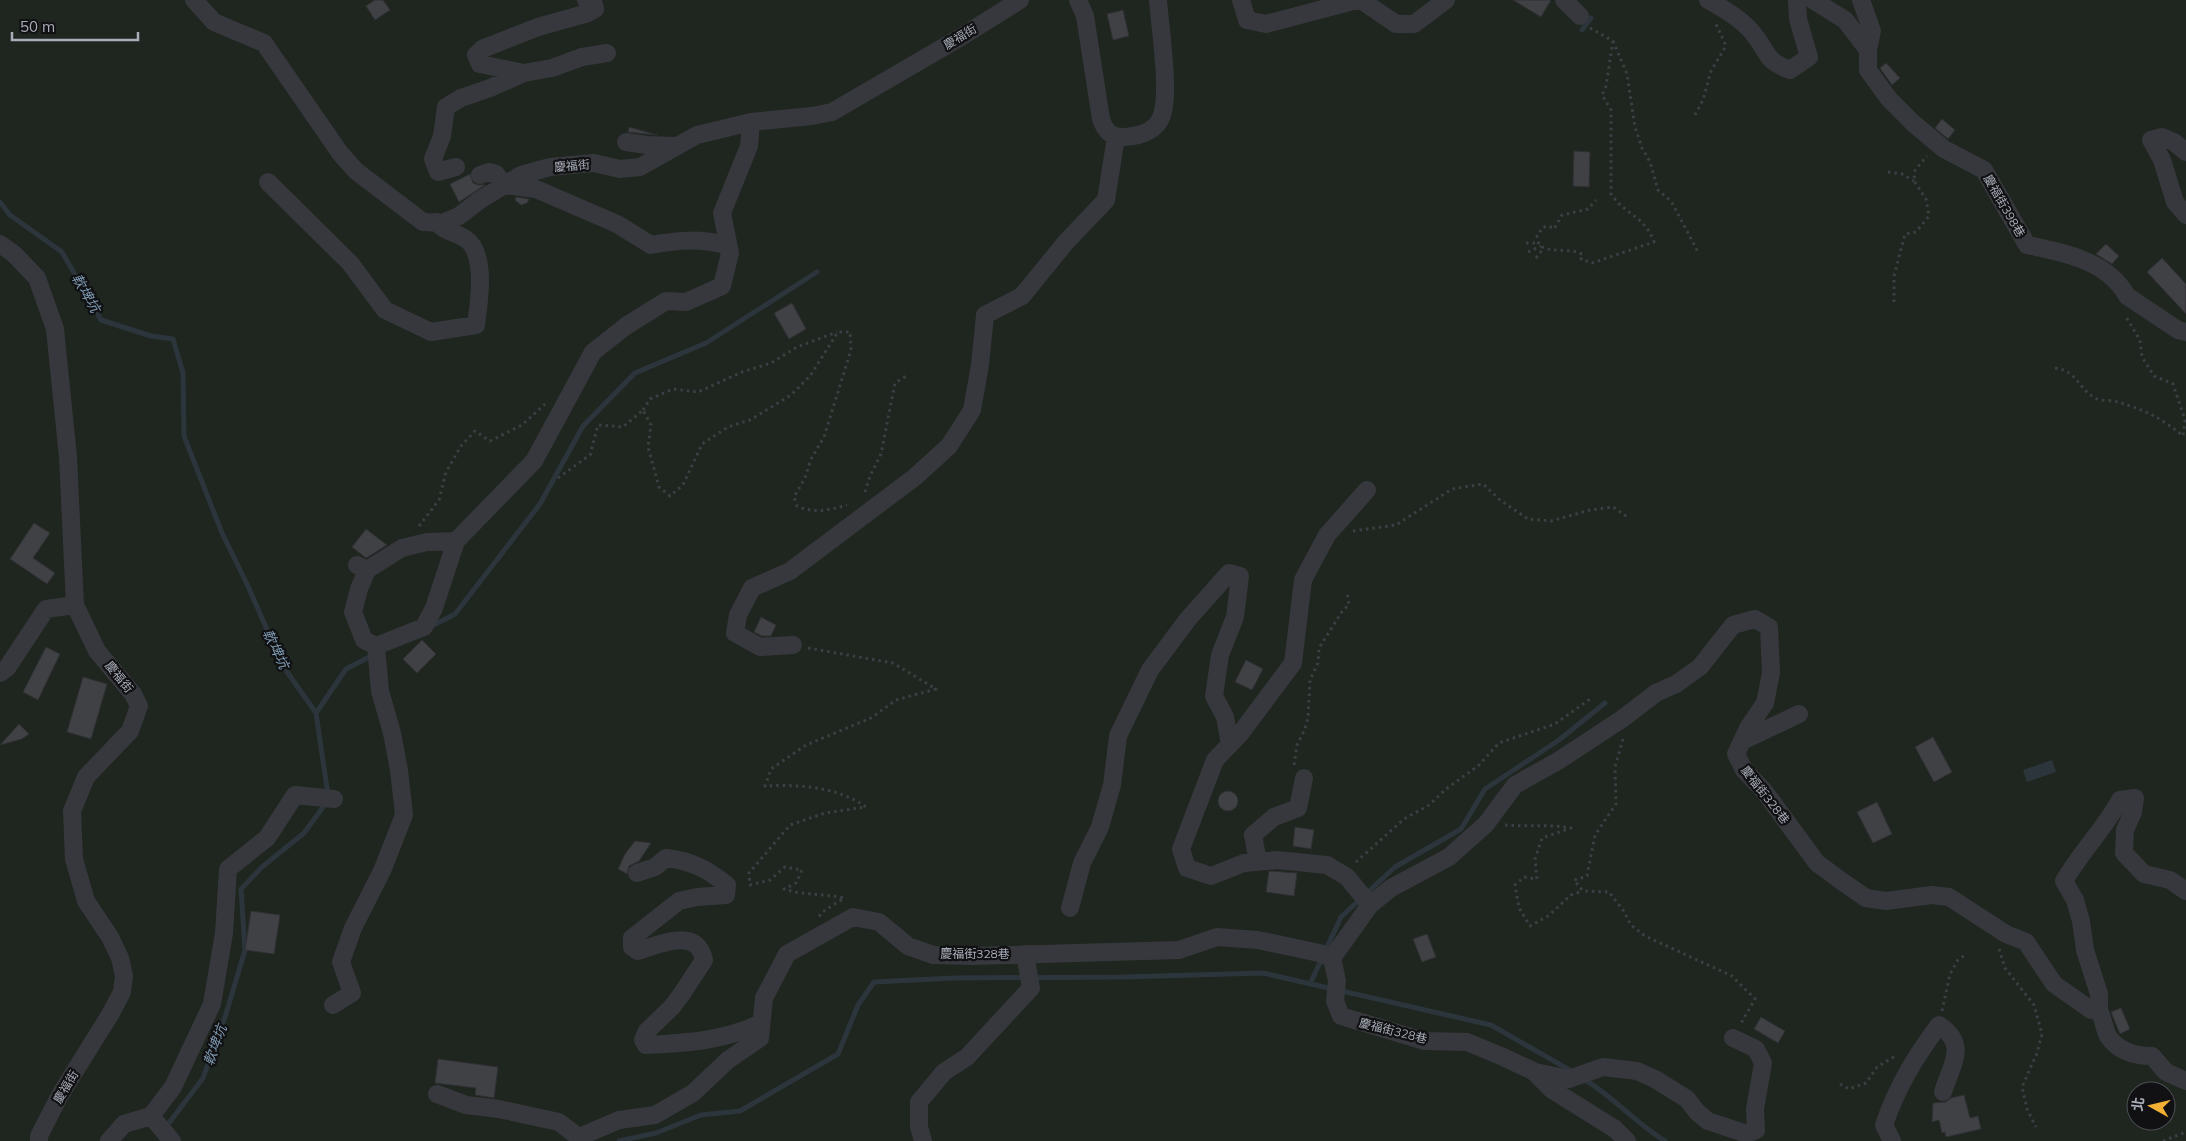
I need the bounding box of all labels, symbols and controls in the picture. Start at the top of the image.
scale bar [12,10,139,42]
text: 50 m [20,17,55,36]
street label: 慶福街 [940,21,979,52]
street label: 慶福街 [553,156,591,175]
street label: 慶福街398巷 [1981,172,2028,240]
water label: 軟埤坑 [68,270,105,317]
water label: 軟埤坑 [259,626,294,674]
street label: 慶福街 [102,658,137,695]
street label: 慶福街328巷 [1738,763,1793,827]
street label: 慶福街328巷 [940,946,1010,961]
street label: 慶福街328巷 [1358,1015,1429,1046]
water label: 軟埤坑 [199,1020,231,1068]
street label: 慶福街 [50,1067,81,1106]
north arrow [2126,1081,2176,1131]
text: 北 [2128,1096,2148,1112]

